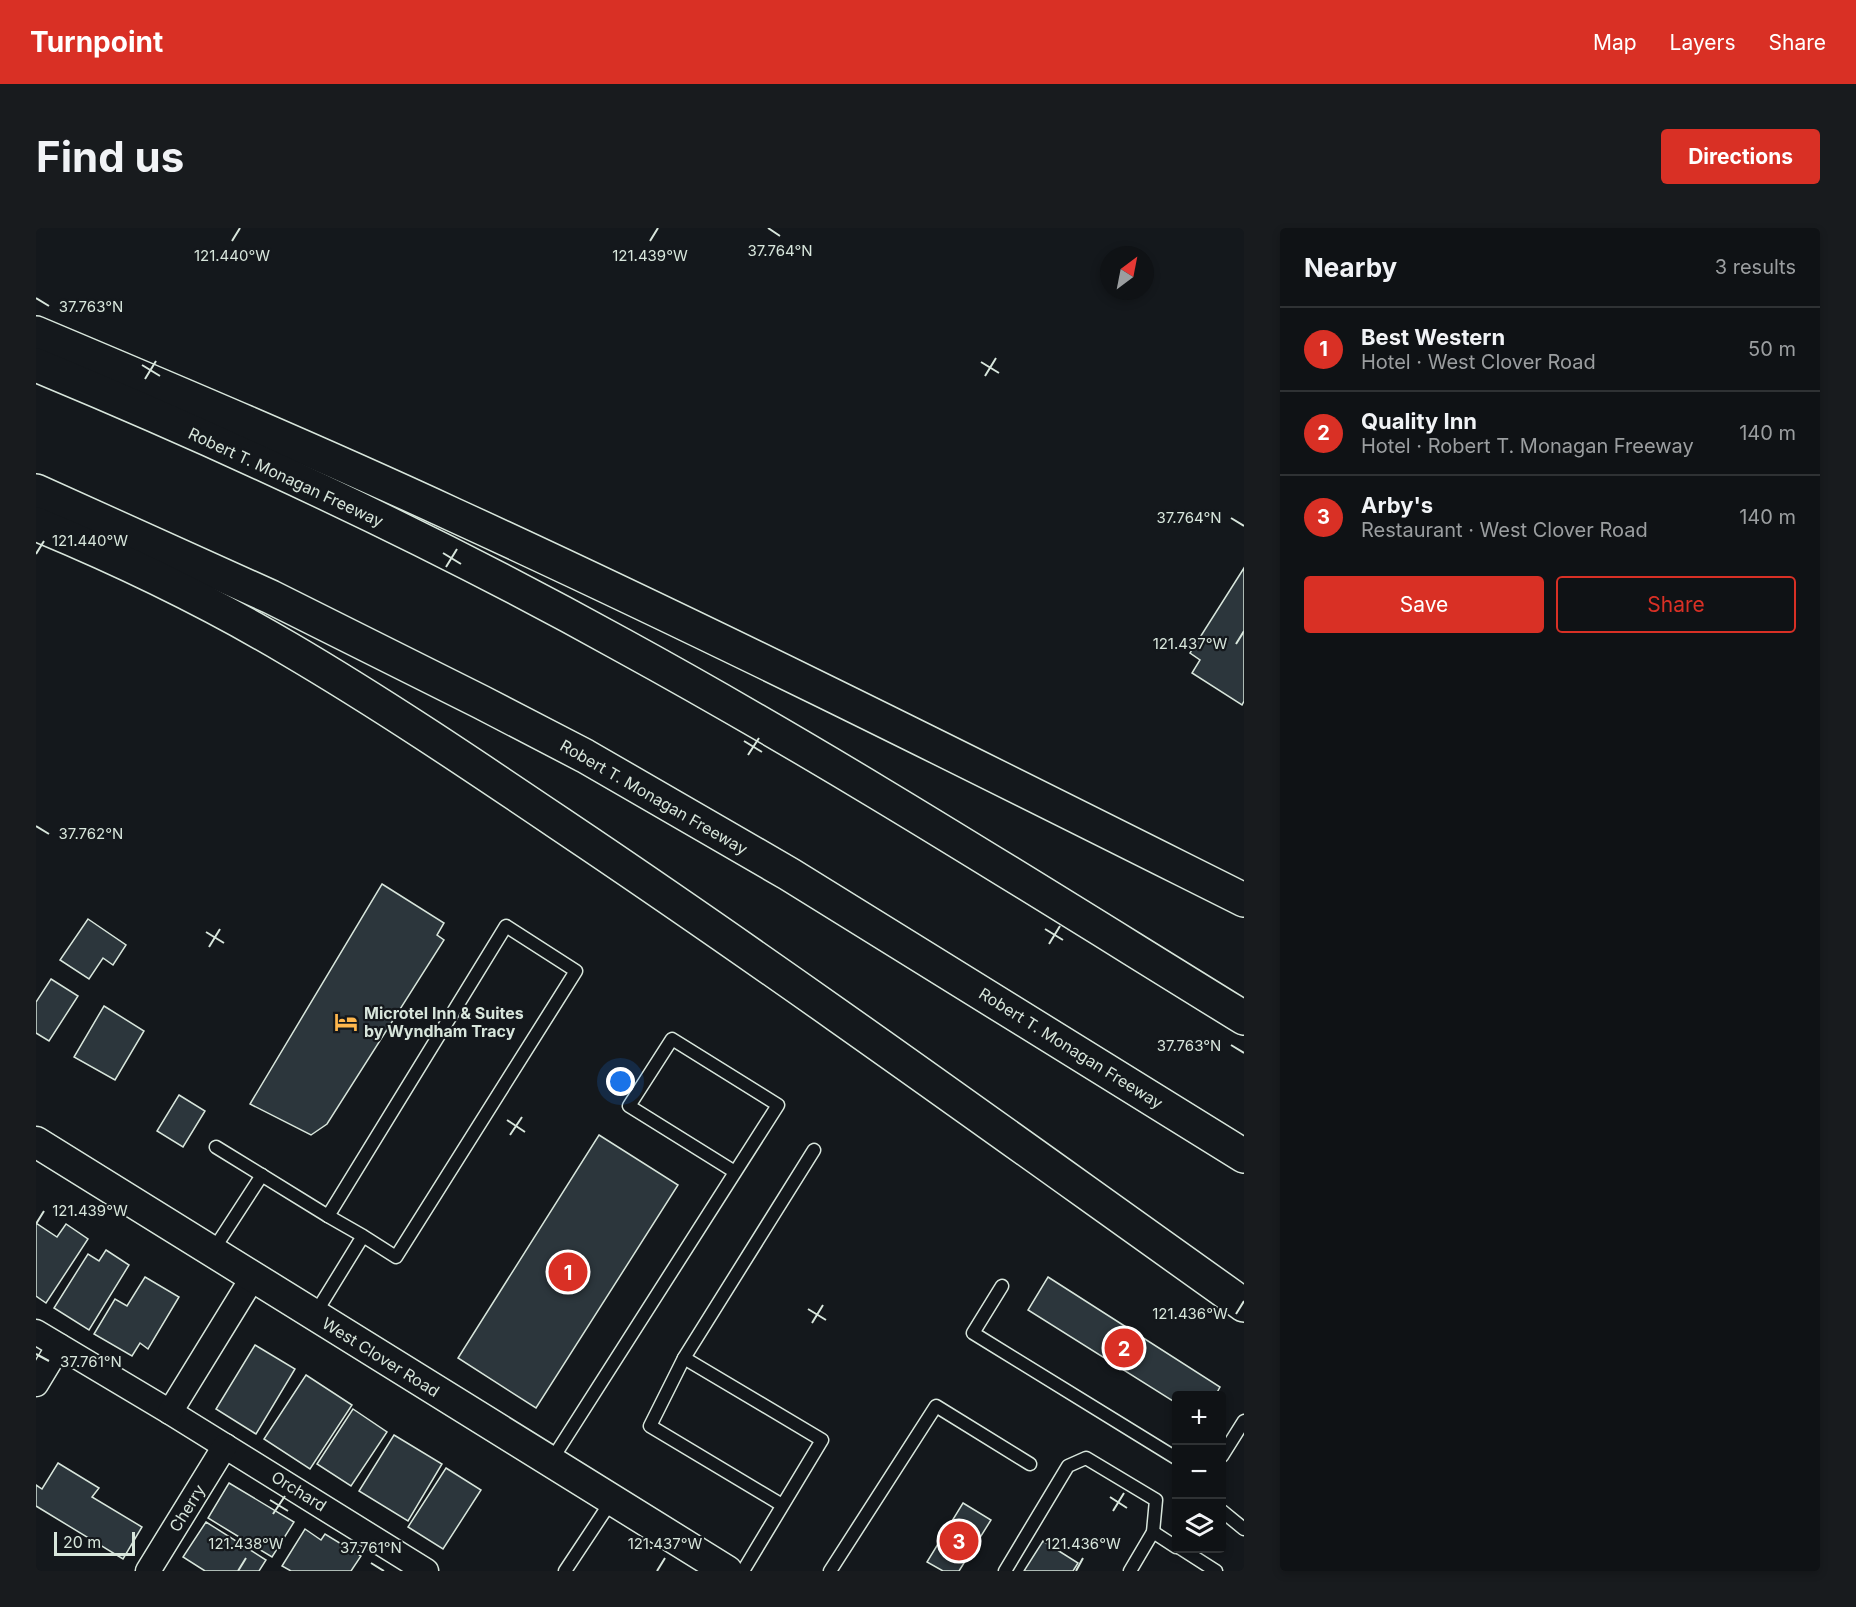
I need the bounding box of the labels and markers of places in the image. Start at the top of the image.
place label: Microtel Inn & Suites by Wyndham Tracy [364,1003,524,1041]
hotel icon: Microtel Inn & Suites by Wyndham Tracy [333,1009,359,1035]
pin: 1 [548,1250,588,1294]
pin: 2 [1104,1326,1144,1370]
pin: 3 [940,1518,978,1564]

